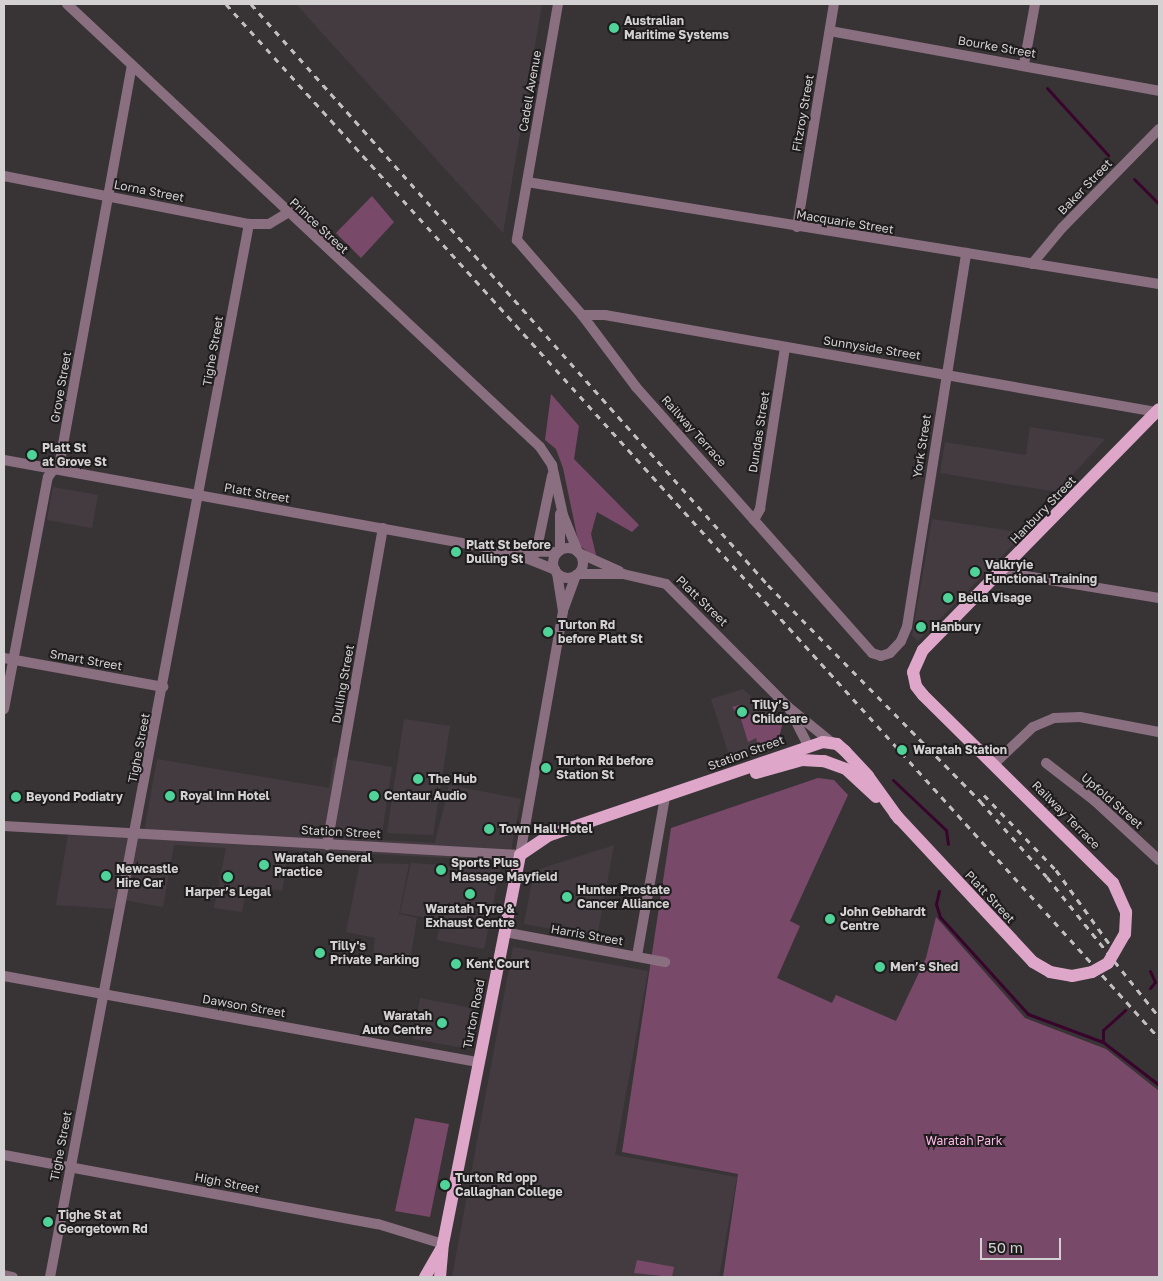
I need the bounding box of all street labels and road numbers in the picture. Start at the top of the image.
street label: Bourke Street [957,33,1037,61]
street label: Cadell Avenue [516,49,544,133]
street label: Fitzroy Street [789,73,817,153]
street label: Baker Street [1055,156,1115,218]
street label: Lorna Street [113,177,185,205]
street label: Prince Street [287,195,351,257]
street label: Macquarie Street [795,207,895,237]
street label: Tighe Street [200,315,226,387]
street label: Sunnyside Street [822,333,922,363]
street label: Grove Street [48,350,74,424]
street label: Dundas Street [745,390,773,474]
street label: Railway Terrace [658,393,730,469]
street label: York Street [910,413,934,479]
street label: Hanbury Street [1007,473,1079,547]
street label: Platt Street [223,480,291,506]
street label: Platt Street [673,573,731,629]
street label: Dulling Street [329,643,357,725]
street label: Smart Street [49,647,123,673]
street label: Tighe Street [125,712,153,784]
street label: Station Street [706,733,786,773]
street label: Upfold Street [1078,770,1146,832]
street label: Railway Terrace [1029,778,1103,852]
street label: Station Street [301,823,381,841]
street label: Platt Street [962,868,1018,926]
street label: Harris Street [550,922,624,948]
street label: Turton Road [460,978,488,1050]
street label: Dawson Street [201,992,287,1020]
street label: Tighe Street [47,1110,75,1182]
street label: High Street [193,1170,261,1196]

